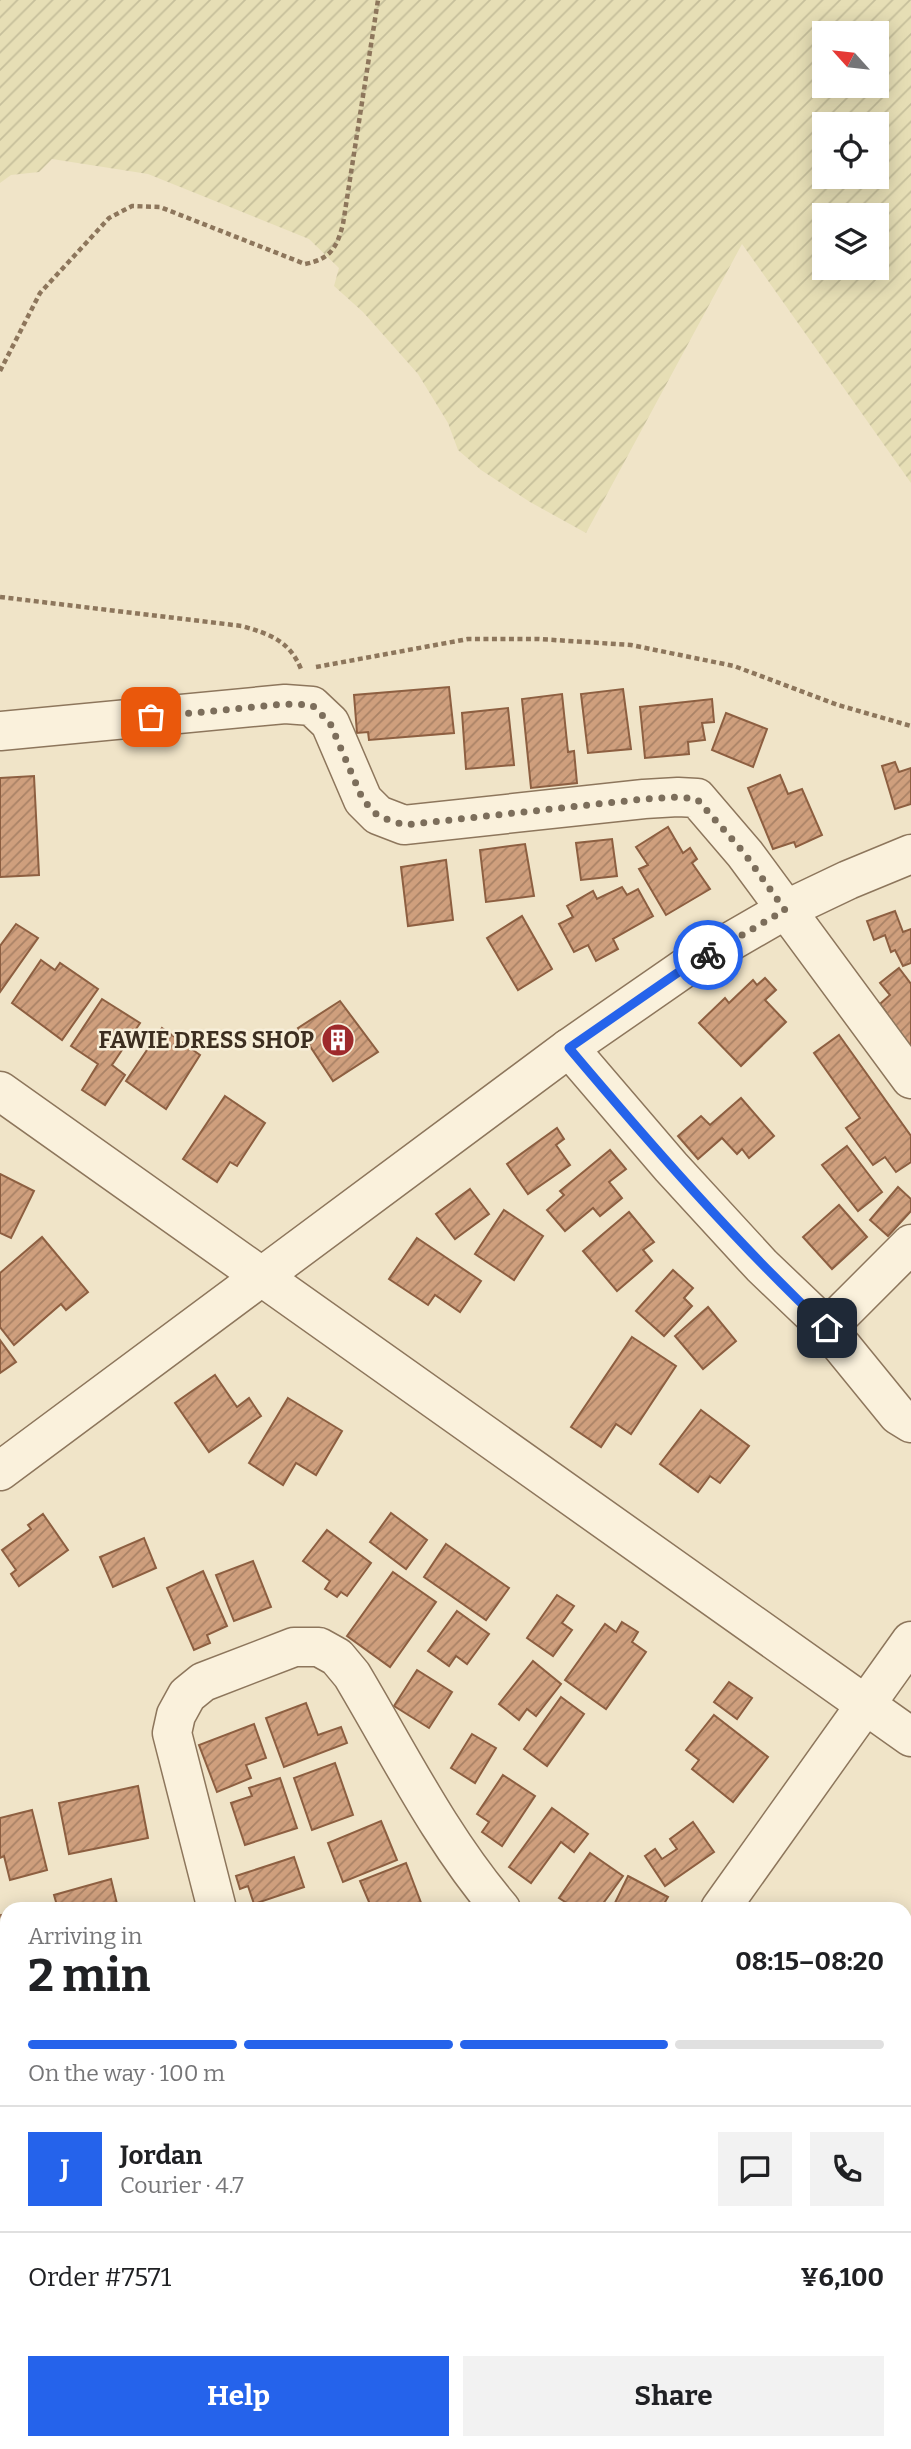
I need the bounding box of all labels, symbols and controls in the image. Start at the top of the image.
north arrow [812,21,889,98]
map controls [812,21,889,280]
button: locate [812,112,889,189]
button: layers [812,203,889,280]
pin [121,687,181,747]
icon: bag [132,698,170,736]
courier [673,920,743,990]
icon: bike [689,936,727,974]
building icon: FAWIE DRESS SHOP [319,1021,357,1059]
place label: FAWIE DRESS SHOP [99,1026,314,1054]
pin [797,1298,857,1358]
icon: home [808,1309,846,1347]
text: Arriving in [28,1922,142,1950]
text: 08:15–08:20 [735,1946,884,1977]
text: 2 min [28,1948,150,2003]
text: On the way · 100 m [28,2059,225,2087]
button: chat [718,2132,792,2206]
button: phone [810,2132,884,2206]
text: Jordan [120,2140,202,2171]
text: J [61,2154,69,2185]
text: Courier · 4.7 [120,2171,244,2199]
text: Order #7571 [28,2262,171,2293]
text: ¥6,100 [800,2262,884,2293]
button: Help [28,2356,449,2436]
button: Share [463,2356,884,2436]

